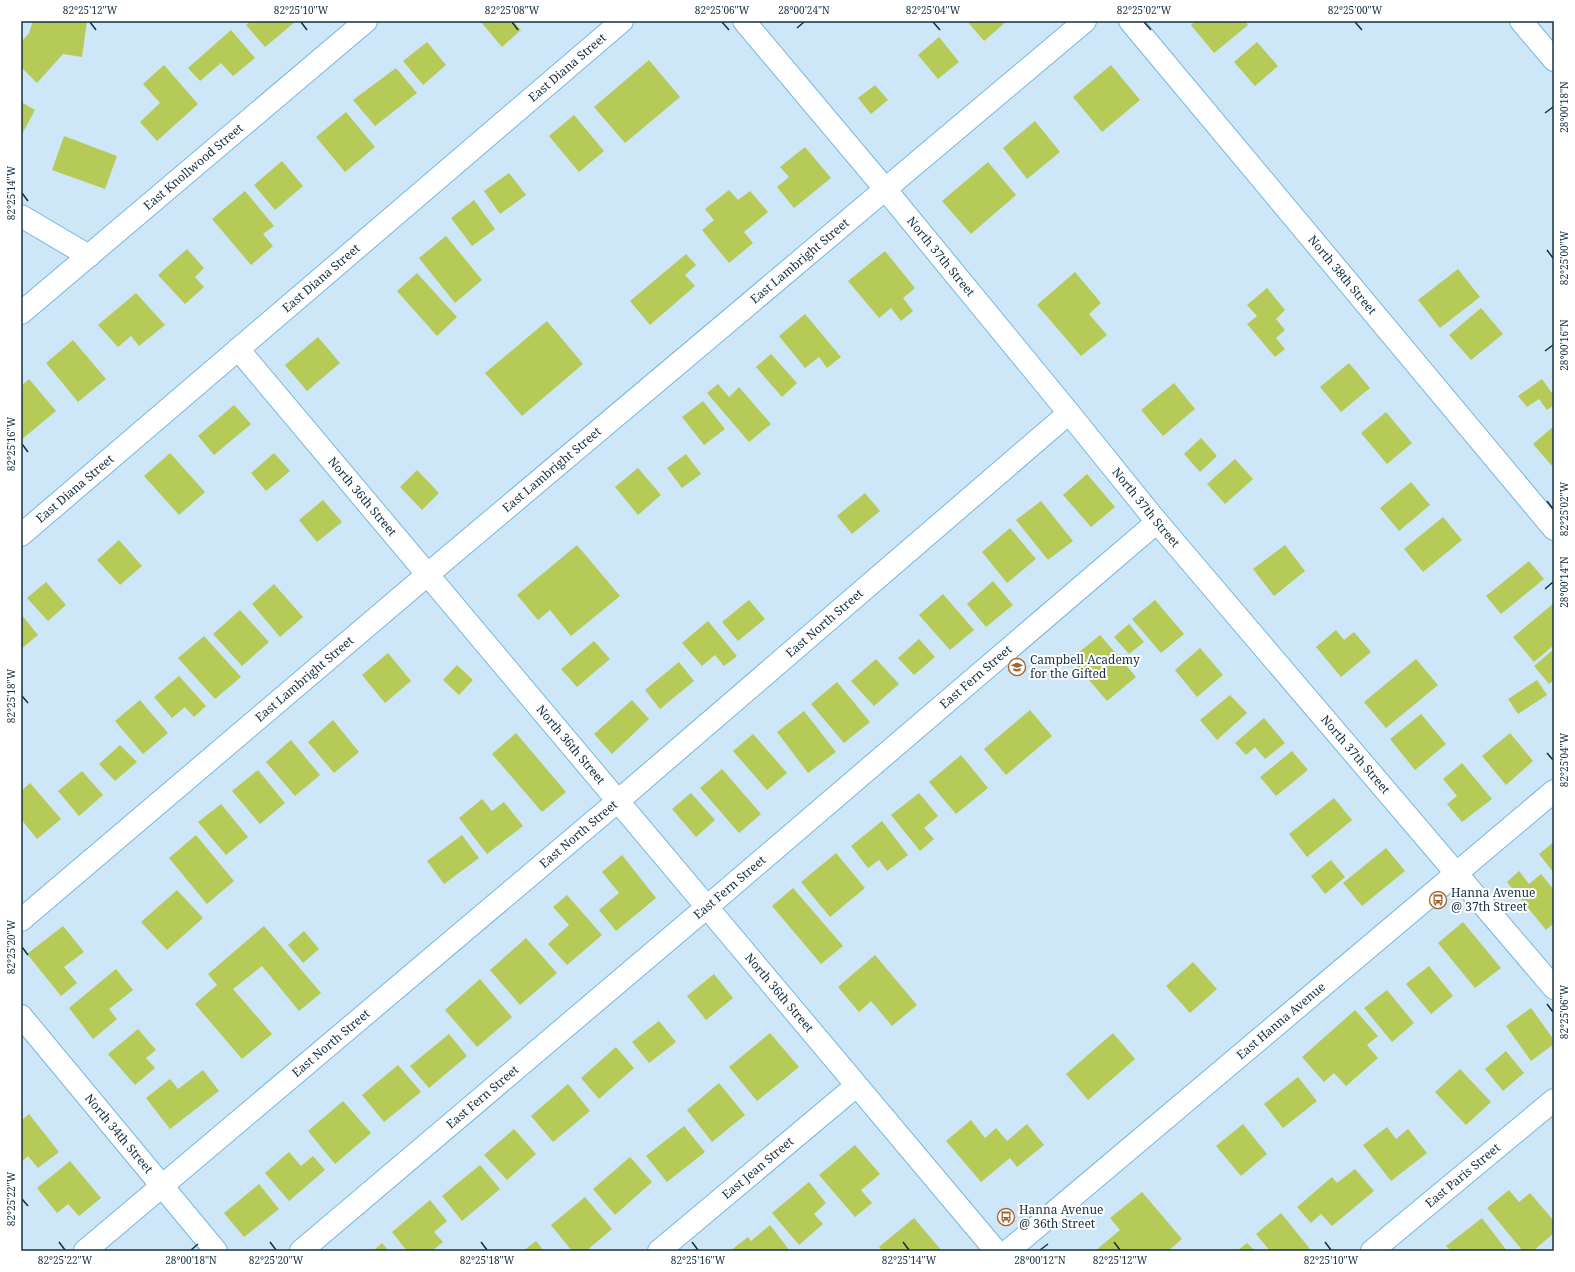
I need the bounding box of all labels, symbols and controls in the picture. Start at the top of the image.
text: 82°25'12"W [63,3,118,17]
text: 82°25'10"W [274,3,329,17]
text: 82°25'08"W [485,3,540,17]
text: 82°25'06"W [695,3,750,17]
text: 28°00'24"N [778,3,830,17]
text: 82°25'04"W [906,3,961,17]
text: 82°25'02"W [1117,3,1172,17]
text: 82°25'00"W [1328,3,1383,17]
street label: East Diana Street [525,29,610,105]
text: 28°00'18"N [1557,81,1571,133]
street label: East Knollwood Street [140,119,247,214]
text: 82°25'14"W [4,165,18,220]
street label: North 37th Street [903,213,979,300]
street label: East Lambright Street [746,214,852,307]
text: 82°25'00"W [1557,230,1571,285]
street label: North 38th Street [1304,231,1381,318]
street label: East Diana Street [278,240,363,316]
text: 28°00'16"N [1557,319,1571,371]
text: 82°25'16"W [4,416,18,471]
street label: East Lambright Street [498,423,605,516]
street label: East Diana Street [32,450,117,527]
street label: North 36th Street [324,453,401,540]
street label: North 37th Street [1108,464,1184,551]
text: 82°25'02"W [1557,481,1571,536]
text: 28°00'14"N [1557,556,1571,608]
street label: East North Street [782,585,867,661]
street label: East Lambright Street [251,632,357,726]
street label: East Fern Street [936,641,1015,712]
place label: Campbell Academy for the Gifted [1030,651,1140,682]
school or university icon: Campbell Academy for the Gifted [1007,657,1027,677]
text: 82°25'18"W [4,668,18,723]
street label: North 36th Street [533,701,609,788]
street label: North 37th Street [1317,711,1394,797]
text: 82°25'04"W [1557,732,1571,787]
street label: East North Street [536,796,621,872]
street label: East Fern Street [690,851,769,923]
place label: Hanna Avenue @ 37th Street [1451,884,1536,915]
bus stop icon: Hanna Avenue @ 37th Street [1428,890,1448,910]
text: 82°25'20"W [4,919,18,974]
street label: North 36th Street [741,949,818,1036]
street label: East Hanna Avenue [1233,978,1329,1063]
text: 82°25'06"W [1557,984,1571,1039]
street label: East North Street [288,1005,373,1081]
street label: East Fern Street [442,1061,522,1132]
street label: North 34th Street [81,1090,157,1177]
street label: East Jean Street [718,1133,797,1203]
street label: East Paris Street [1421,1139,1504,1211]
text: 82°25'22"W [4,1171,18,1226]
place label: Hanna Avenue @ 36th Street [1019,1201,1104,1232]
bus stop icon: Hanna Avenue @ 36th Street [996,1207,1016,1227]
text: 82°25'22"W [38,1253,93,1267]
text: 28°00'18"N [165,1253,217,1267]
text: 82°25'20"W [249,1253,304,1267]
text: 82°25'18"W [460,1253,515,1267]
text: 82°25'16"W [671,1253,726,1267]
text: 82°25'14"W [882,1253,937,1267]
text: 28°00'12"N [1014,1253,1066,1267]
text: 82°25'12"W [1093,1253,1148,1267]
text: 82°25'10"W [1304,1253,1359,1267]

